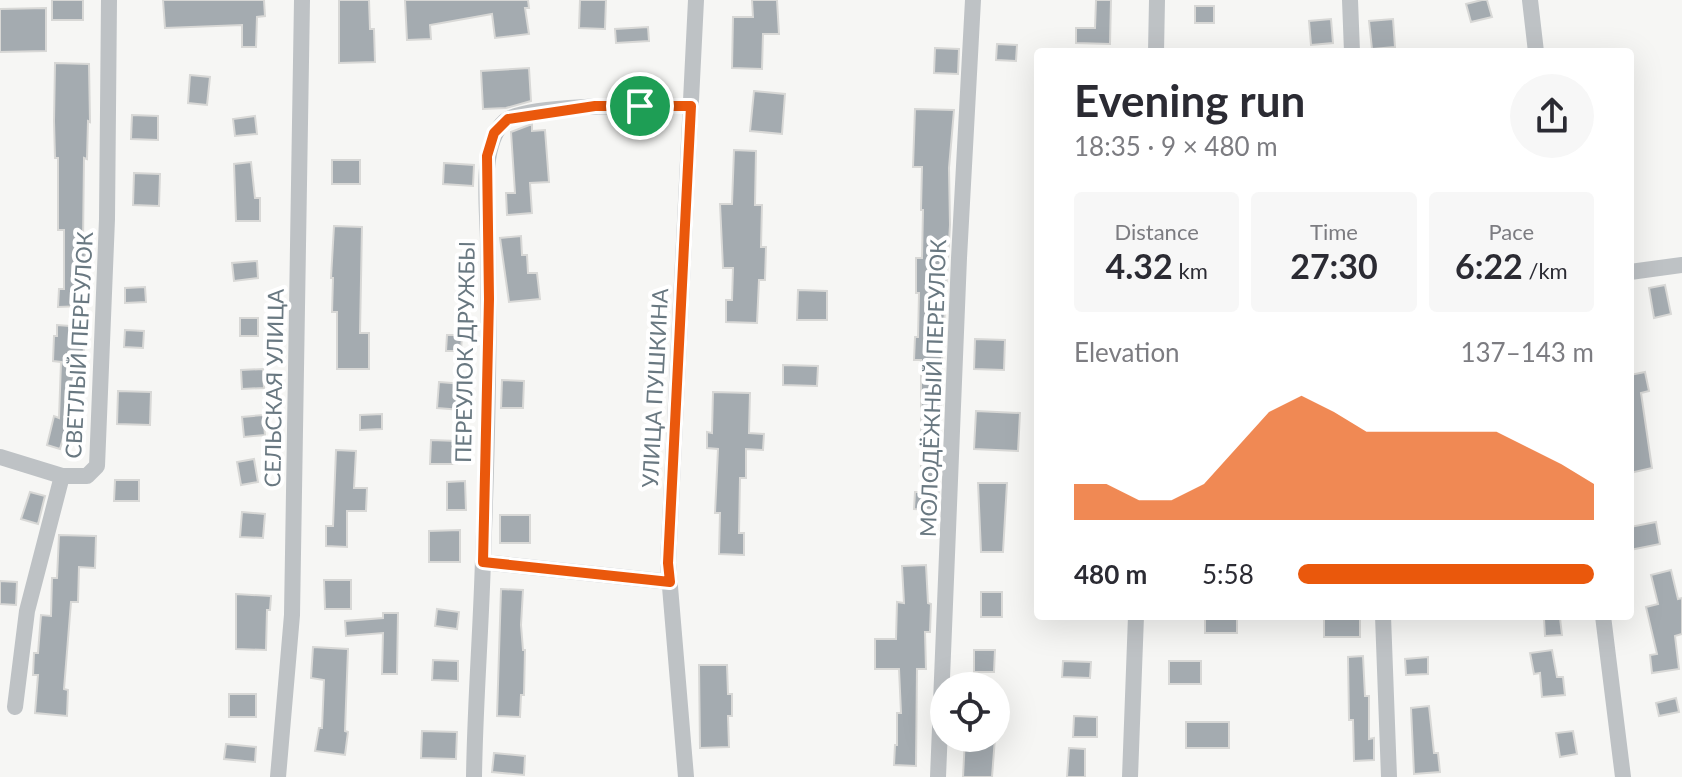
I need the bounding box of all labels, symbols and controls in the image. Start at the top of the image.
pin [606,72,674,140]
text: Evening run [1074,74,1305,126]
button: share [1510,74,1594,158]
icon: arrive [618,84,662,128]
text: 18:35 · 9 × 480 m [1074,130,1278,162]
text: Distance [1114,218,1199,245]
text: Time [1310,218,1358,245]
text: Pace [1488,218,1534,245]
street label: СВЕТЛЫЙ ПЕРЕУЛОК [59,231,98,459]
street label: МОЛОДЁЖНЫЙ ПЕРЕУЛОК [914,238,951,537]
street label: ПЕРЕУЛОК ДРУЖБЫ [449,241,480,463]
text: 4.32 [1106,245,1173,286]
text: 27:30 [1290,245,1378,286]
text: 6:22 [1455,245,1523,286]
text: km [1173,257,1208,284]
text: /km [1523,257,1568,284]
street label: УЛИЦА ПУШКИНА [636,287,673,488]
street label: СЕЛЬСКАЯ УЛИЦА [258,288,289,487]
text: Elevation [1074,336,1180,368]
text: 137–143 m [1460,336,1594,368]
text: 480 m [1074,558,1147,590]
text: 5:58 [1202,558,1254,590]
map controls [930,672,1010,752]
button: locate [930,672,1010,752]

